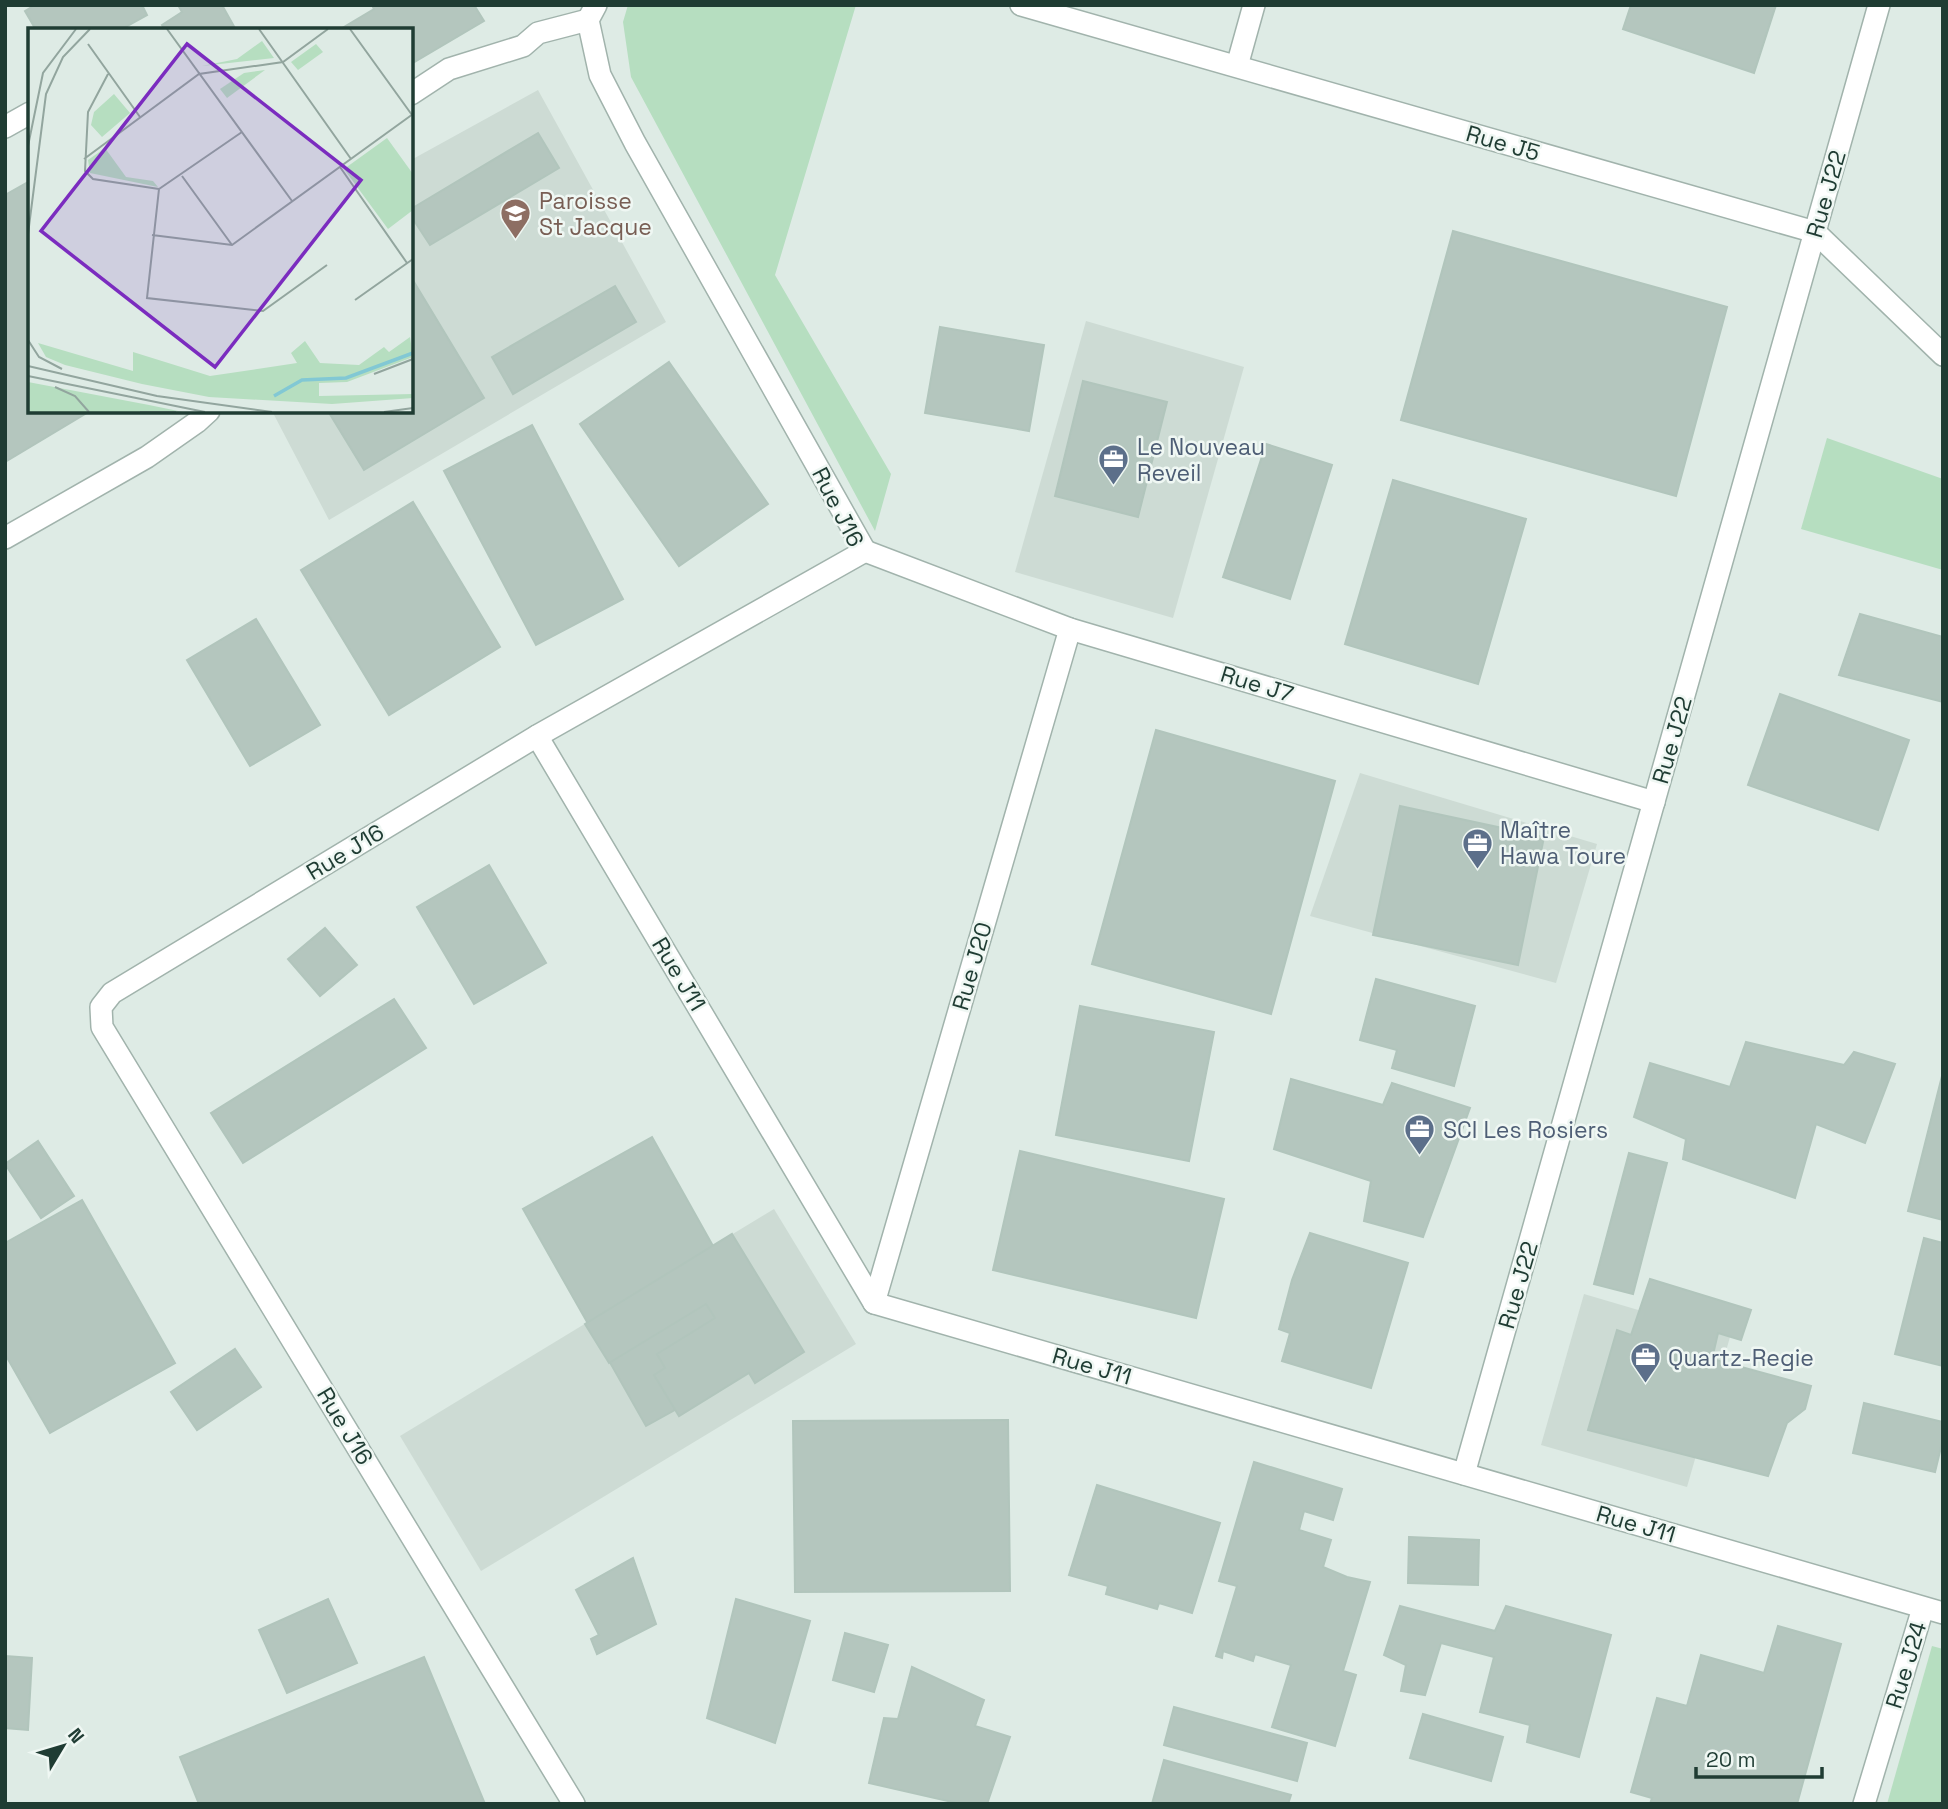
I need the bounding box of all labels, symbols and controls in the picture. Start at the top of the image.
inset map [28,28,413,413]
street label: Rue J5 [1463,118,1543,168]
street label: Rue J22 [1799,147,1853,241]
place label: Paroisse St Jacque [539,186,652,242]
school or university icon: Paroisse St Jacque [499,197,533,241]
place label: Le Nouveau Reveil [1137,432,1265,488]
office icon: Le Nouveau Reveil [1097,443,1131,487]
street label: Rue J16 [805,462,871,552]
street label: Rue J7 [1217,659,1297,709]
street label: Rue J22 [1645,693,1699,787]
place label: Maître Hawa Toure [1500,815,1626,871]
street label: Rue J16 [301,817,389,887]
office icon: Maître Hawa Toure [1460,826,1494,870]
street label: Rue J20 [945,918,999,1014]
street label: Rue J11 [645,932,713,1016]
office icon: SCI Les Rosiers [1403,1113,1437,1157]
place label: SCI Les Rosiers [1443,1115,1608,1145]
street label: Rue J22 [1491,1238,1545,1332]
street label: Rue J11 [1049,1340,1135,1392]
office icon: Quartz-Regie [1628,1341,1662,1385]
place label: Quartz-Regie [1668,1343,1814,1373]
street label: Rue J16 [310,1382,380,1470]
street label: Rue J11 [1593,1498,1679,1550]
street label: Rue J24 [1879,1618,1933,1712]
north arrow [28,1711,98,1781]
text: N [62,1723,90,1749]
scale bar [1696,1736,1822,1780]
text: 20 m [1706,1746,1756,1773]

